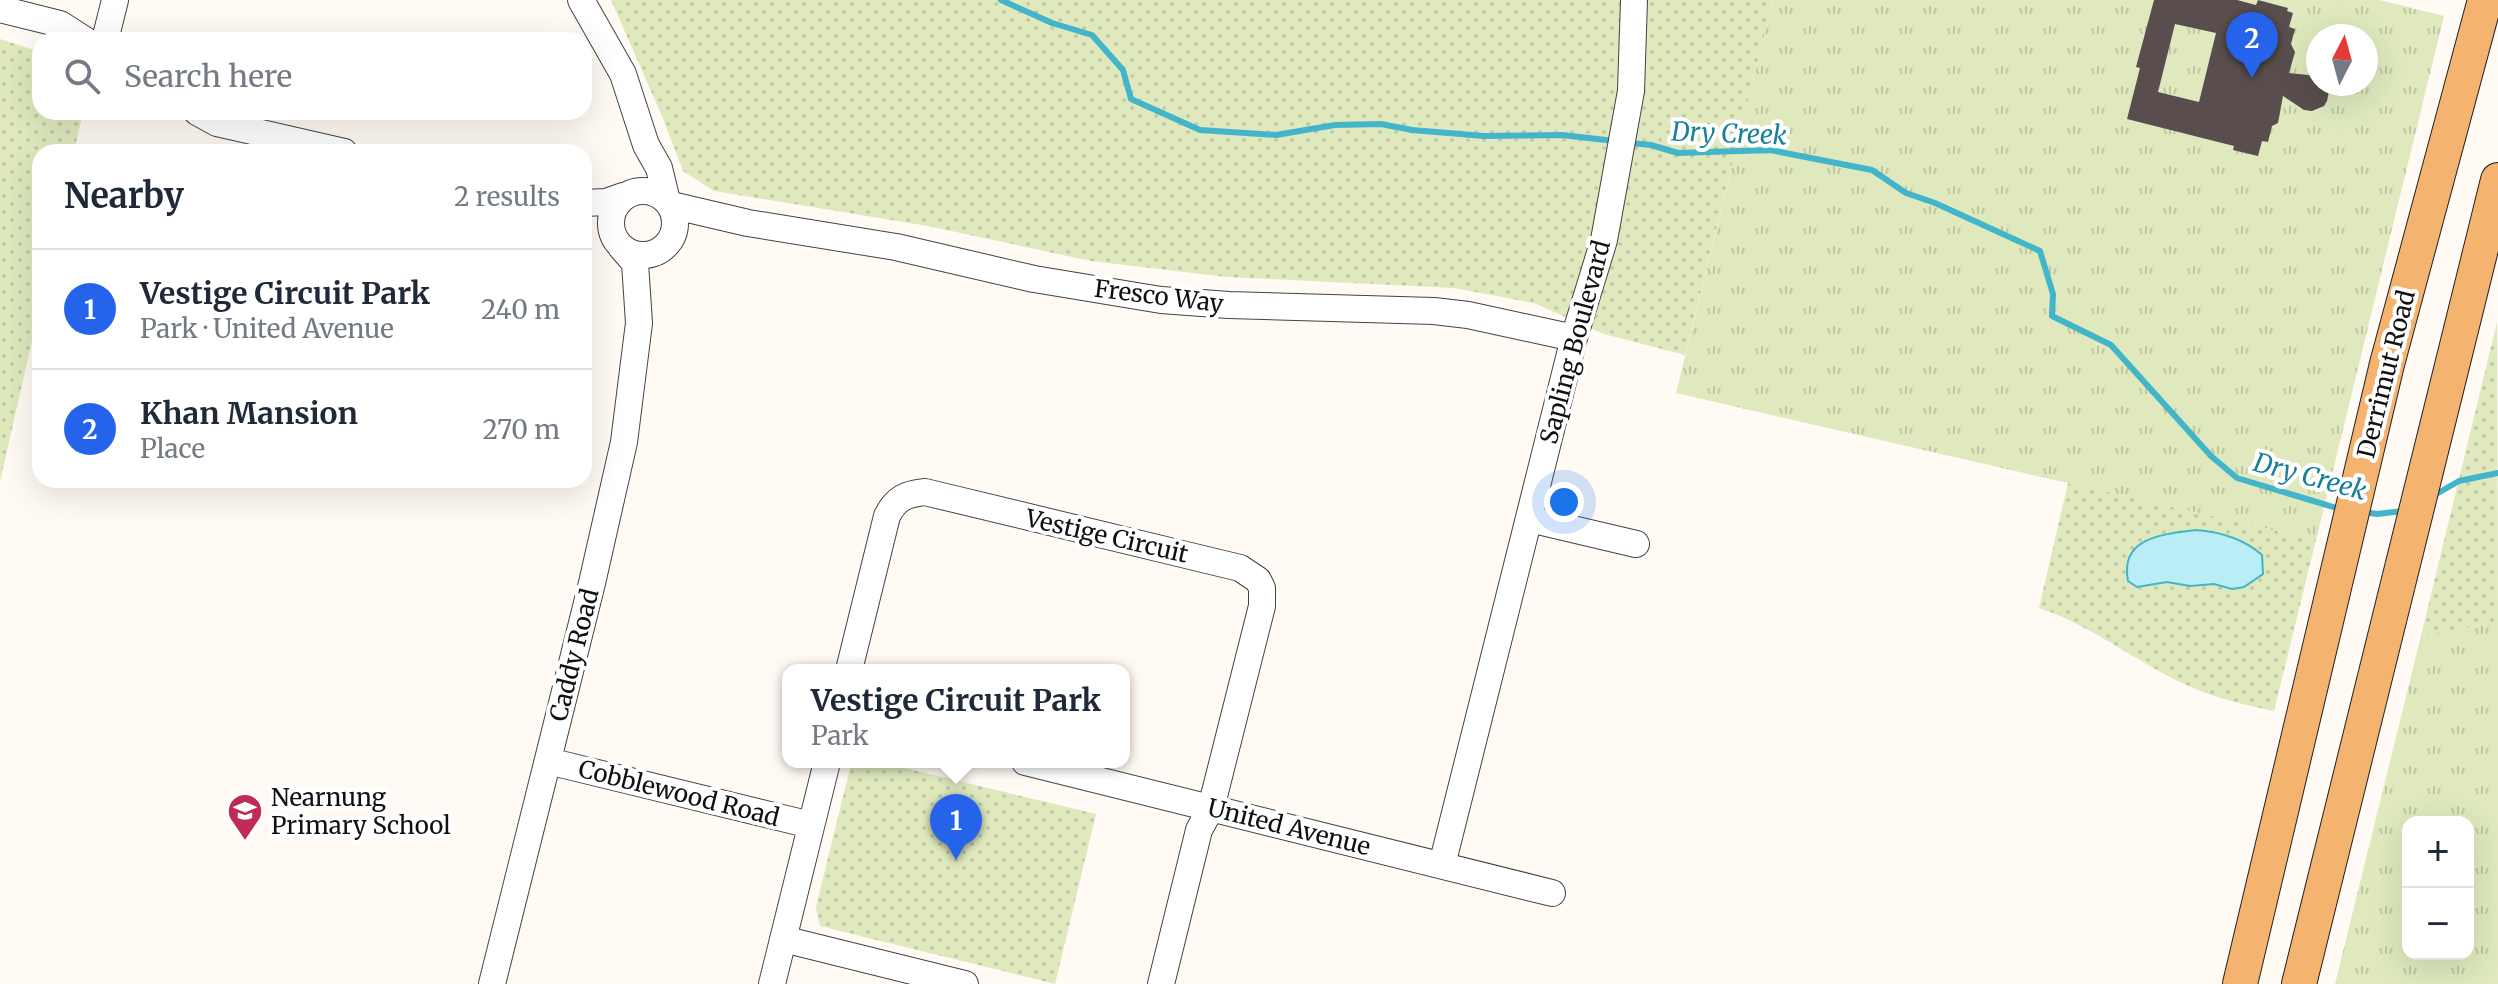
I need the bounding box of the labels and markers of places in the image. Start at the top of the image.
pin: 2 [2226,12,2278,78]
place label: Nearnung Primary School [271,782,451,841]
school or university icon: Nearnung Primary School [226,792,264,842]
pin: 1 [930,794,982,860]

